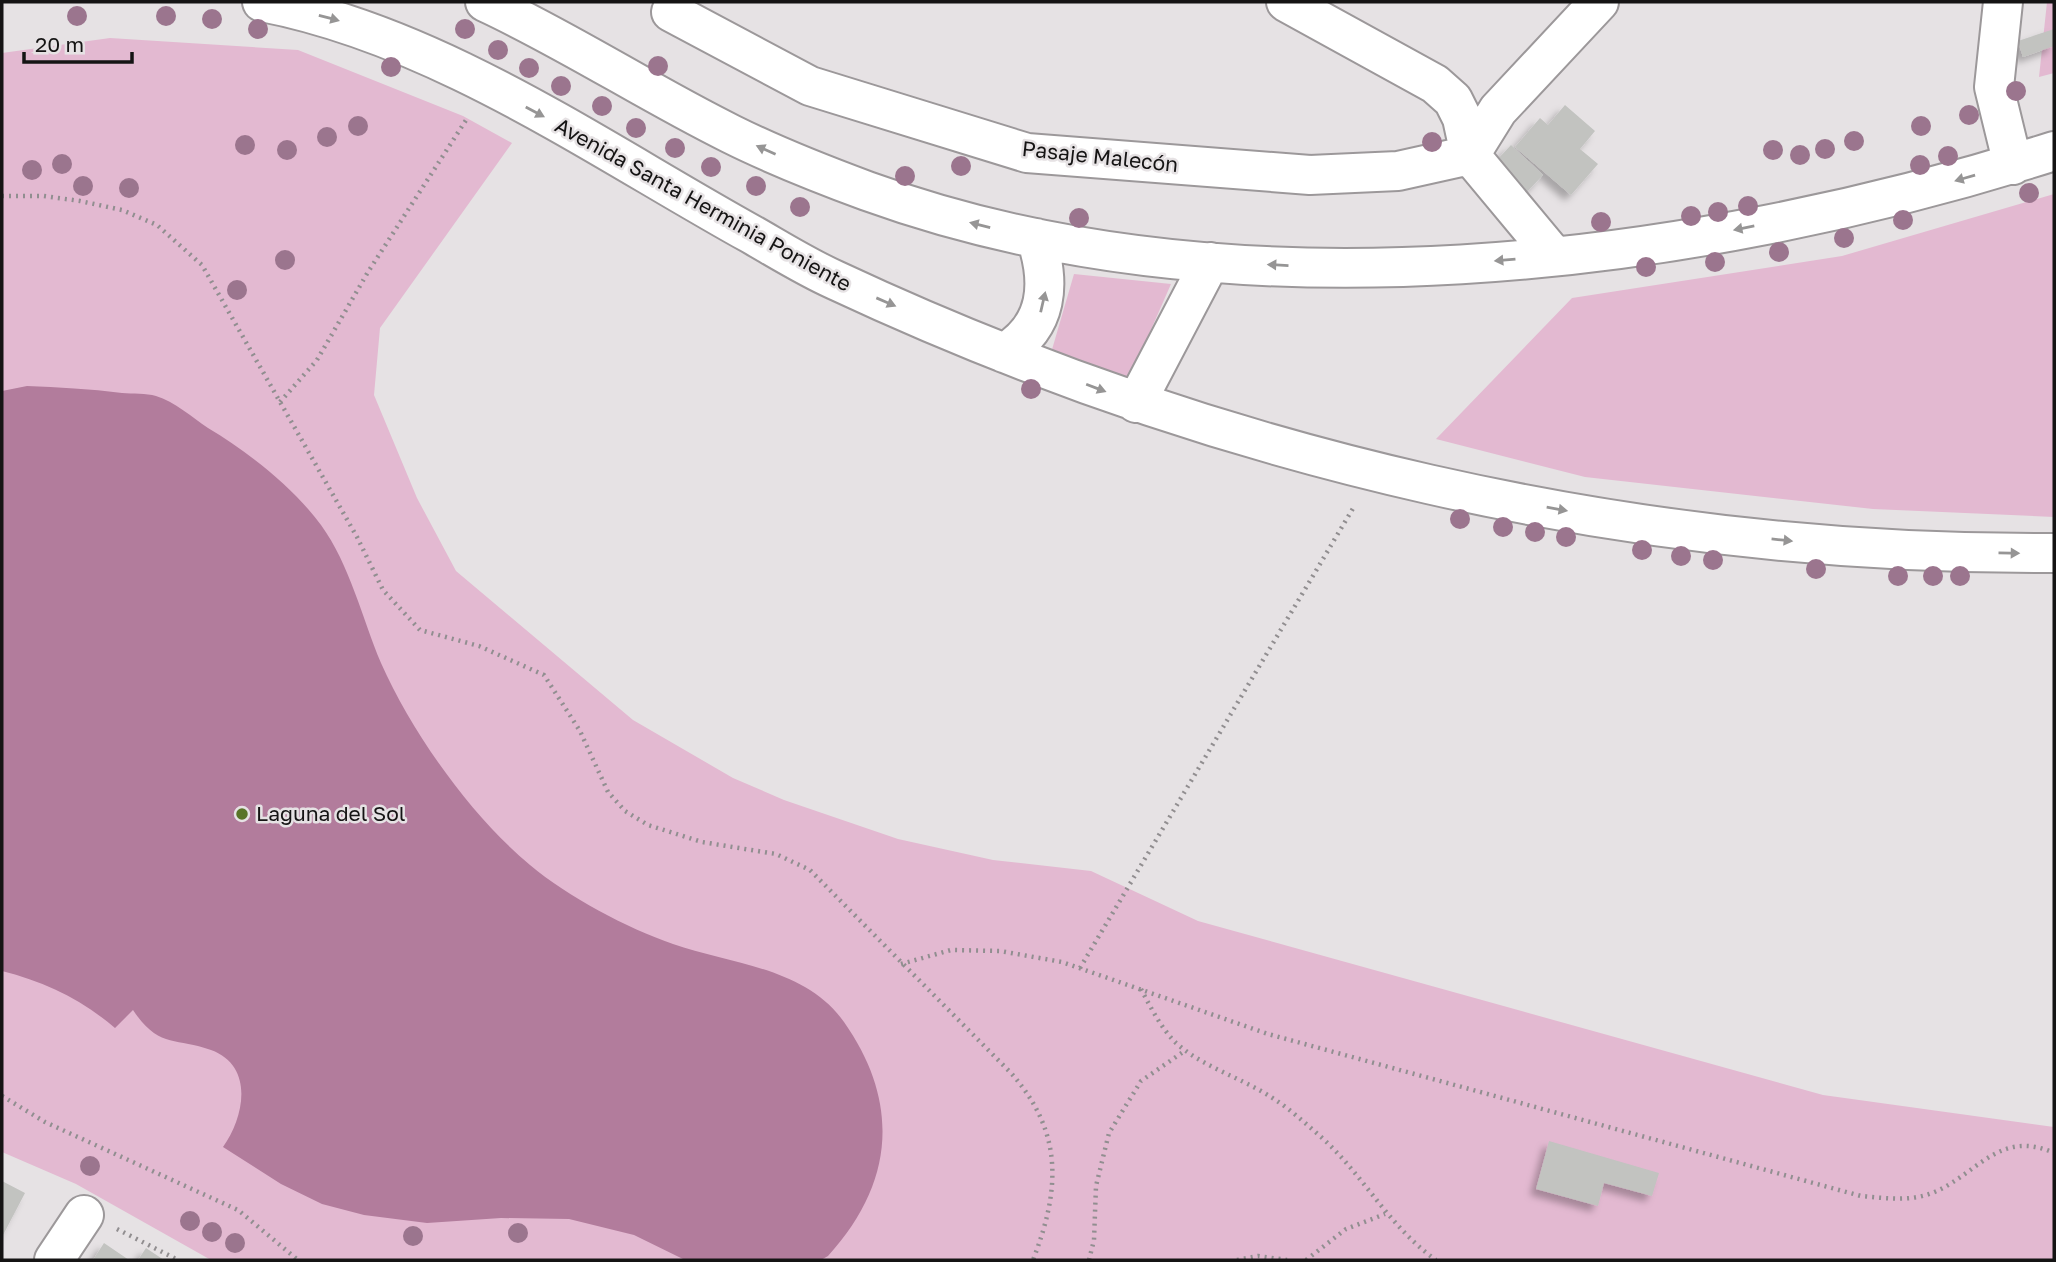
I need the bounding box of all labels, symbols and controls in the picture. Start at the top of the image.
one-way arrow [318,13,340,24]
scale bar [24,21,133,65]
text: 20 m [35,31,84,57]
one-way arrow [525,106,545,118]
street label: Avenida Santa Herminia Poniente [551,112,856,297]
street label: Pasaje Malecón [1021,135,1180,177]
one-way arrow [755,144,776,155]
one-way arrow [1954,173,1976,184]
one-way arrow [969,219,991,230]
one-way arrow [1733,223,1755,234]
one-way arrow [1494,255,1516,266]
one-way arrow [1267,260,1289,271]
one-way arrow [1038,291,1049,313]
one-way arrow [875,297,896,308]
one-way arrow [1086,382,1107,393]
one-way arrow [1546,504,1568,515]
one-way arrow [1771,535,1793,546]
one-way arrow [1998,547,2020,559]
place label: Laguna del Sol [256,800,406,826]
marker: Laguna del Sol [234,806,250,822]

